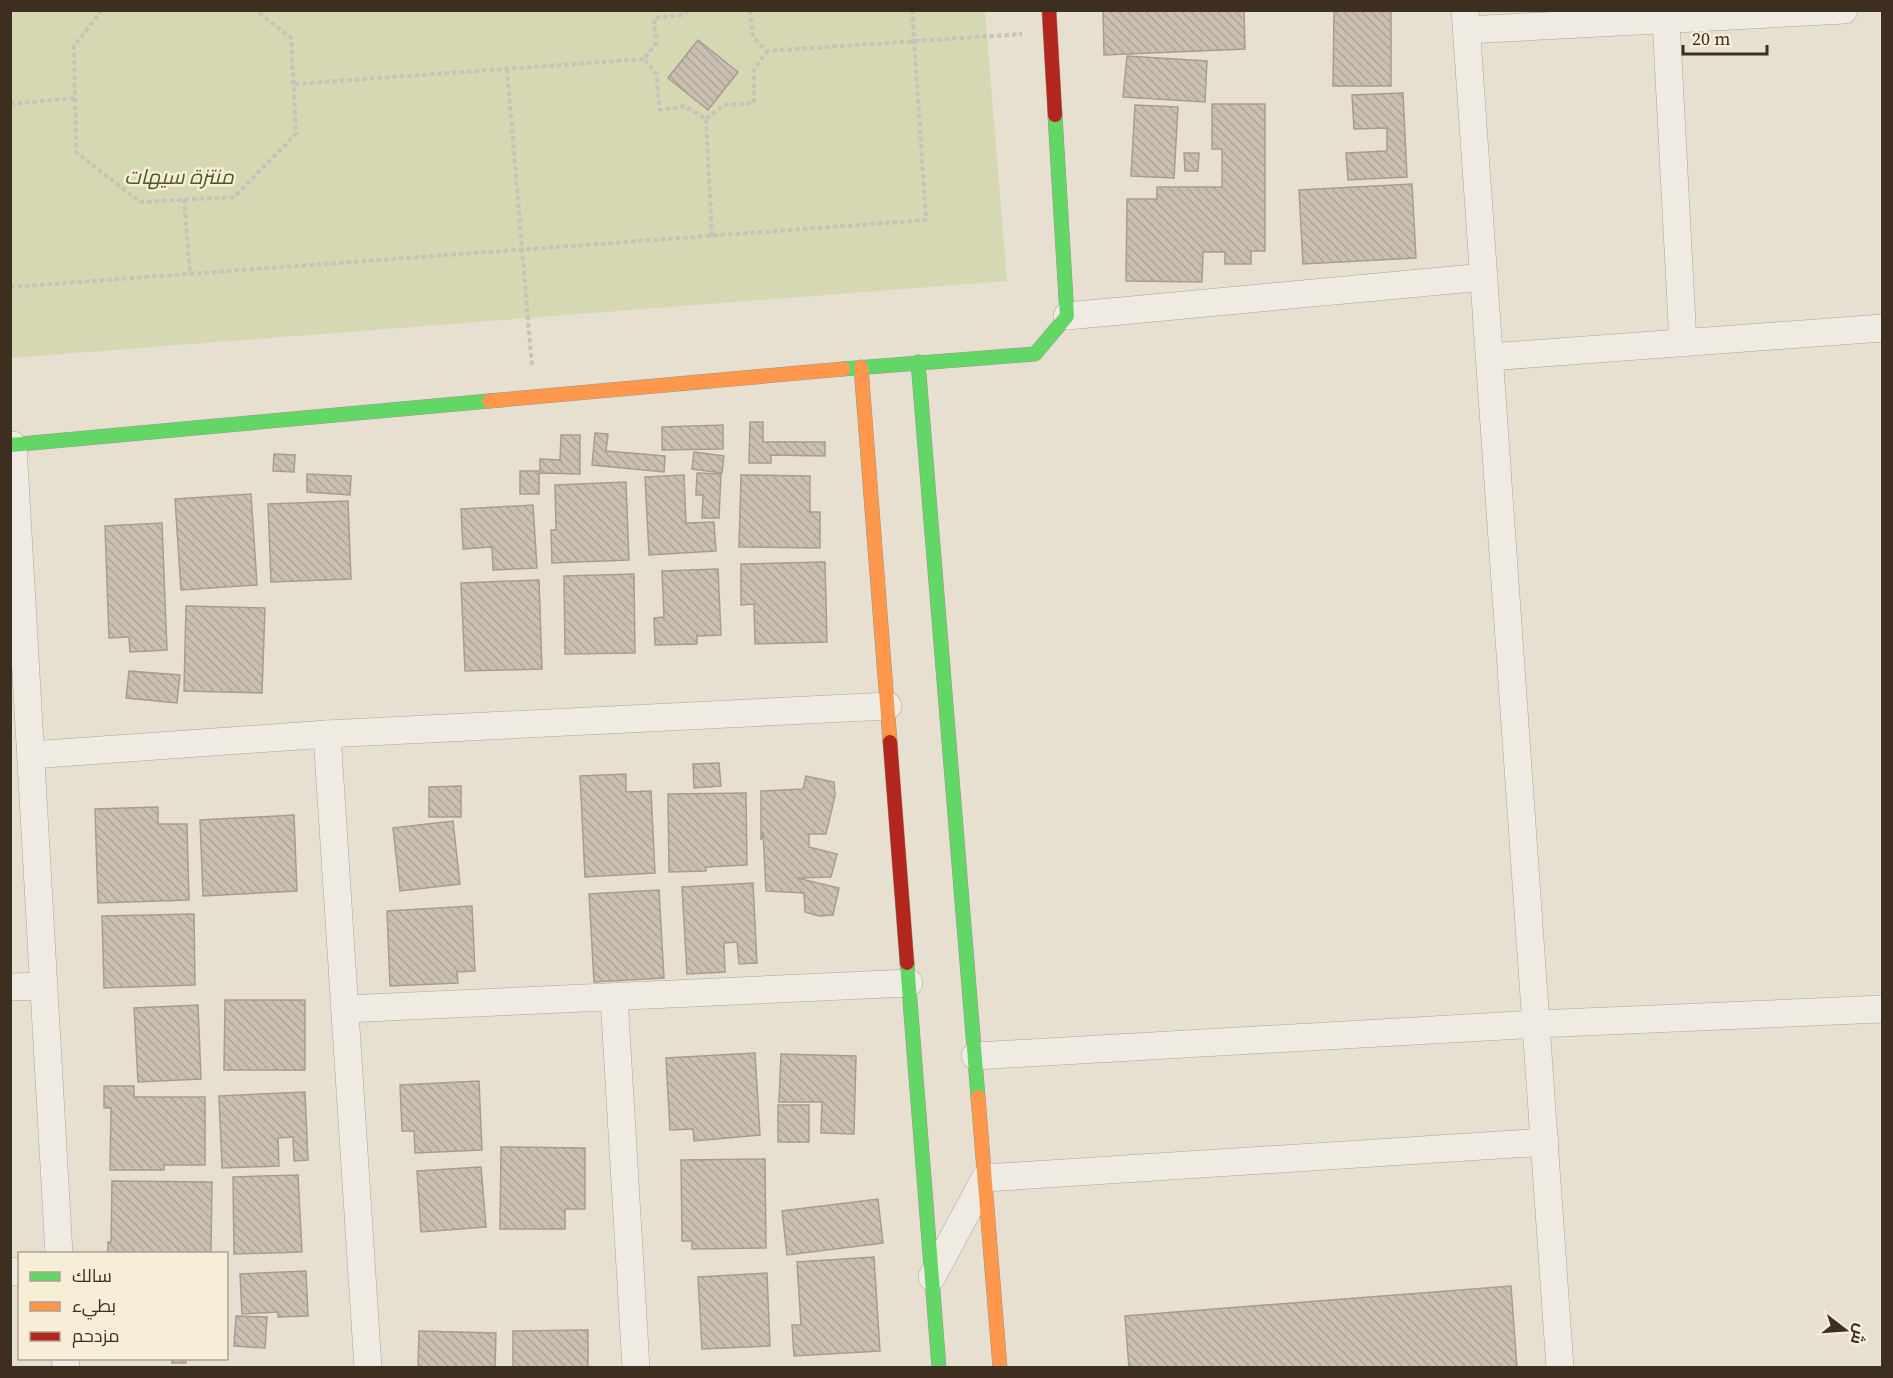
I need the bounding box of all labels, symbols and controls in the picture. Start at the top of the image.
scale bar [1683,18,1767,56]
text: 20 m [1692,26,1730,51]
park label: منتزة سيهات [124,162,234,191]
legend [18,1252,228,1360]
text: سالك [72,1263,112,1288]
text: بطيء [72,1293,116,1320]
north arrow [1815,1300,1875,1360]
text: ش [1846,1321,1873,1347]
text: مزدحم [72,1323,120,1348]

